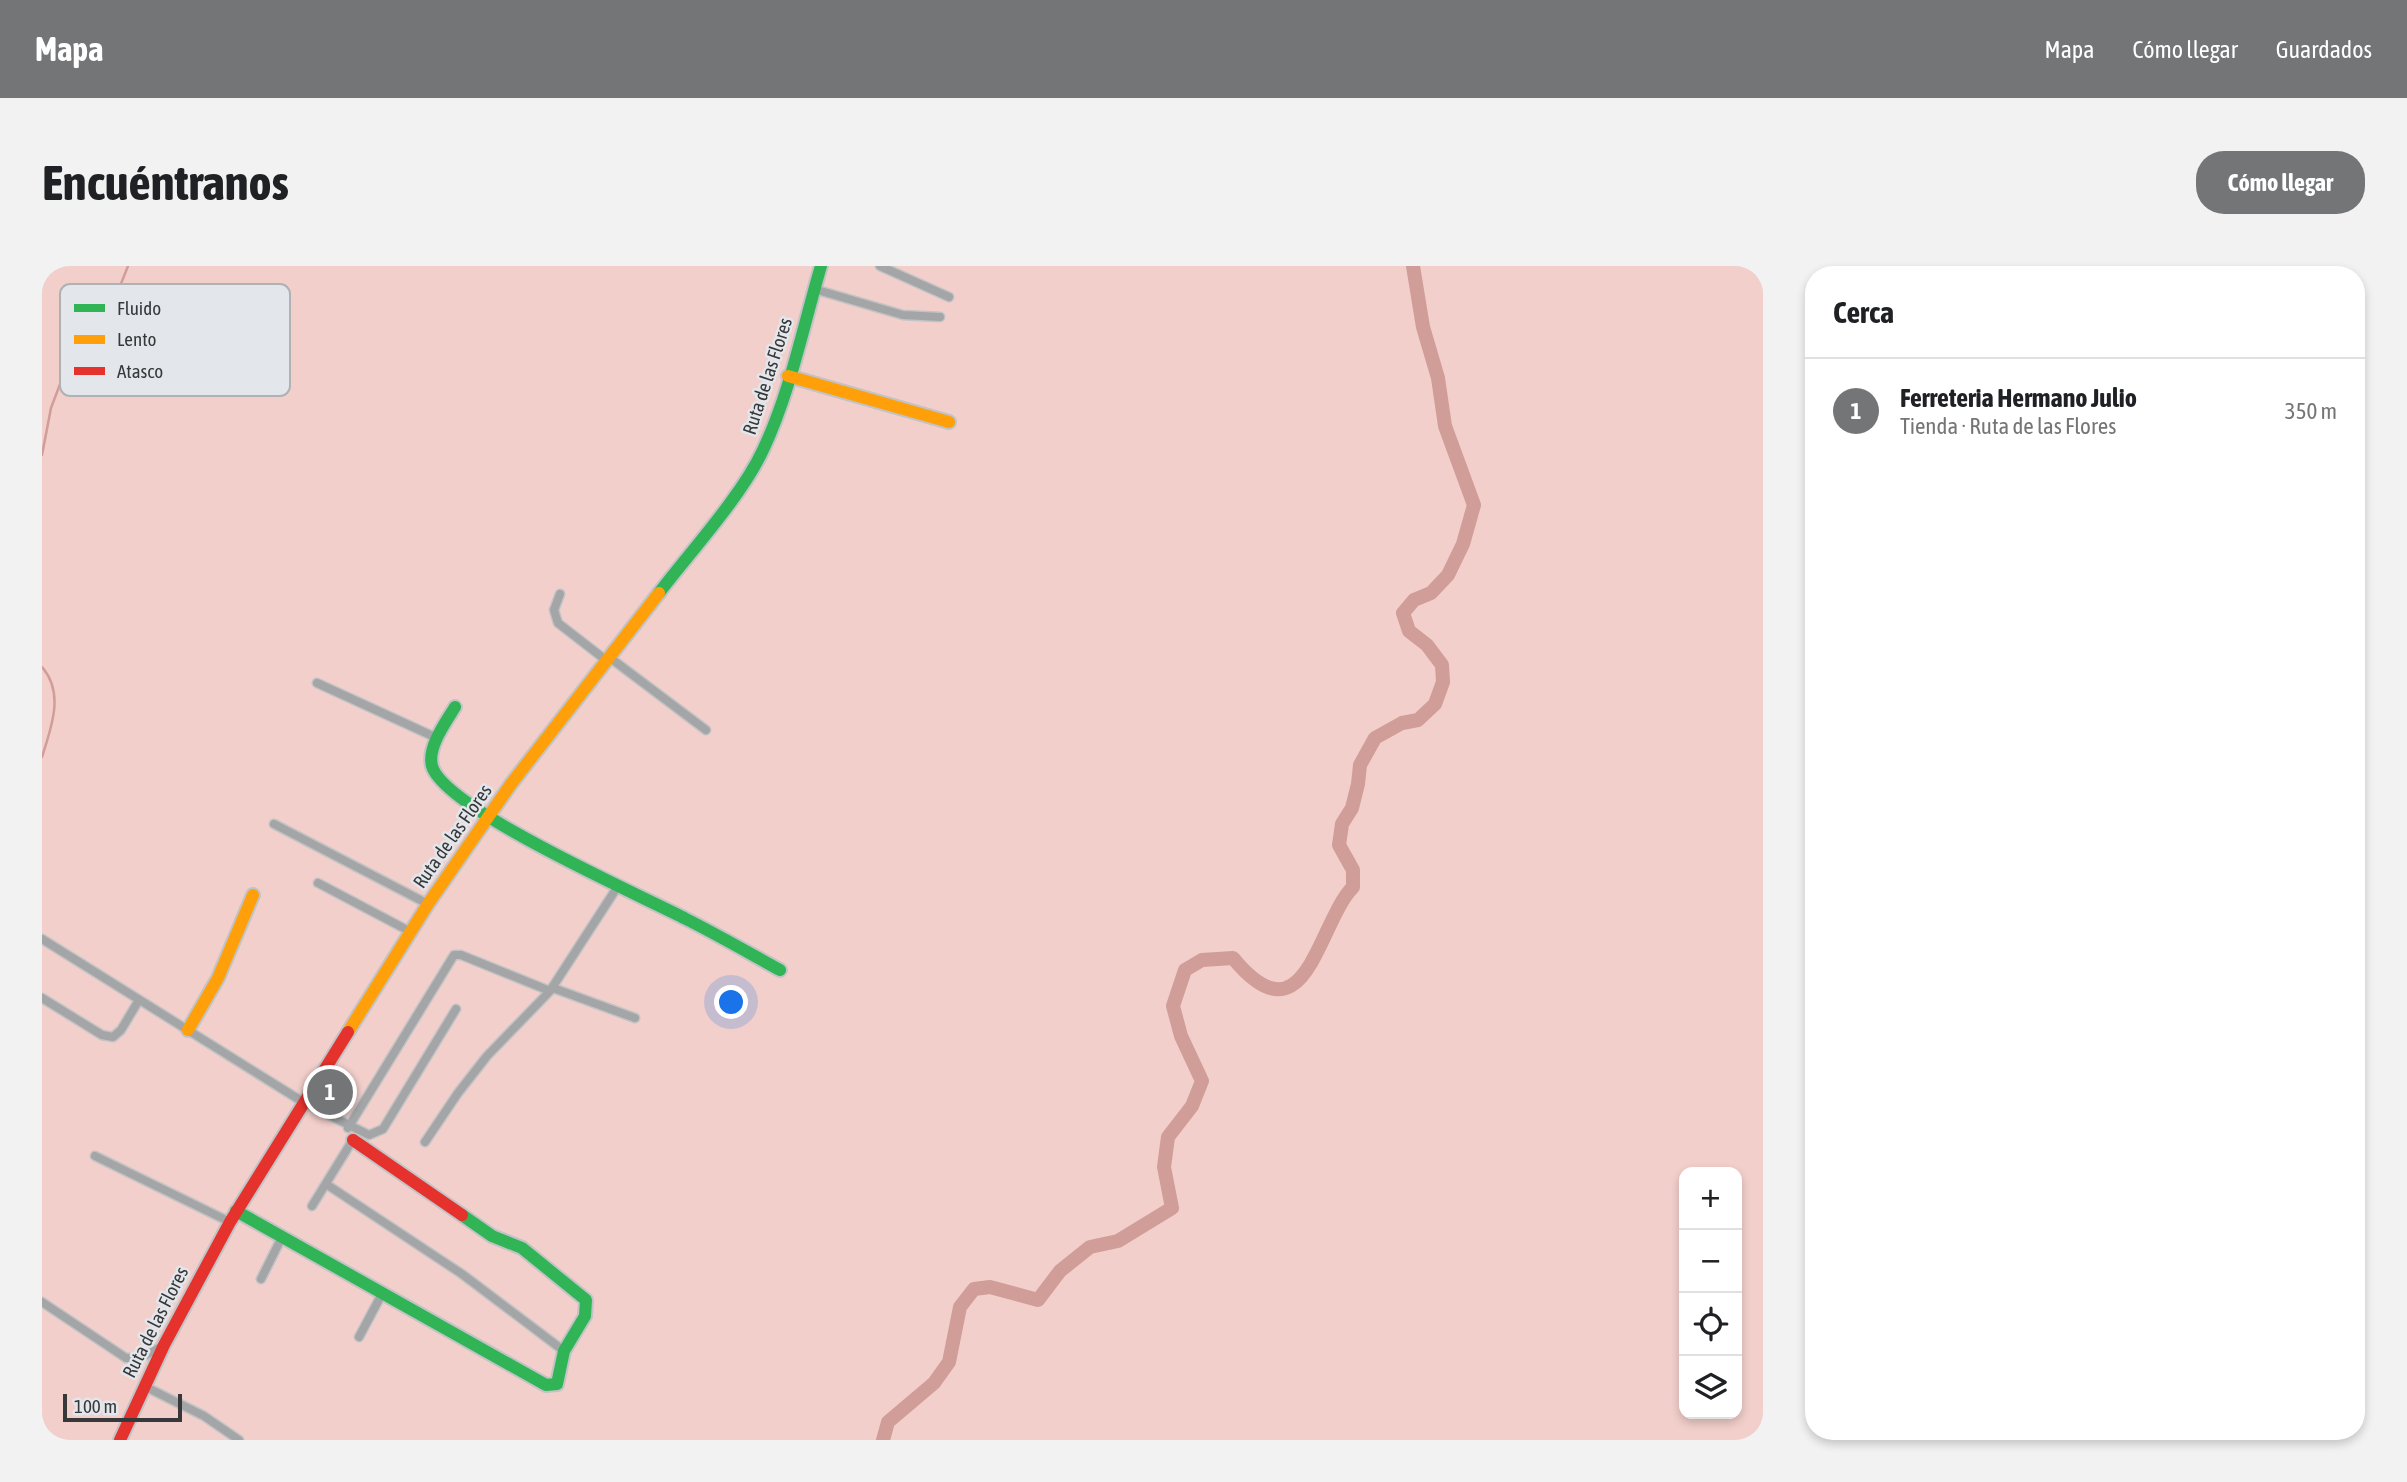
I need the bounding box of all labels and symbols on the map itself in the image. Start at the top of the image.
legend [60,284,290,396]
text: Fluido [117,297,161,319]
street label: Ruta de las Flores [738,315,796,437]
text: Lento [117,328,156,350]
text: Atasco [117,360,163,382]
street label: Ruta de las Flores [408,780,496,892]
your location [714,985,748,1019]
pin: 1 [307,1066,353,1118]
street label: Ruta de las Flores [118,1263,192,1381]
scale bar [63,1391,182,1423]

